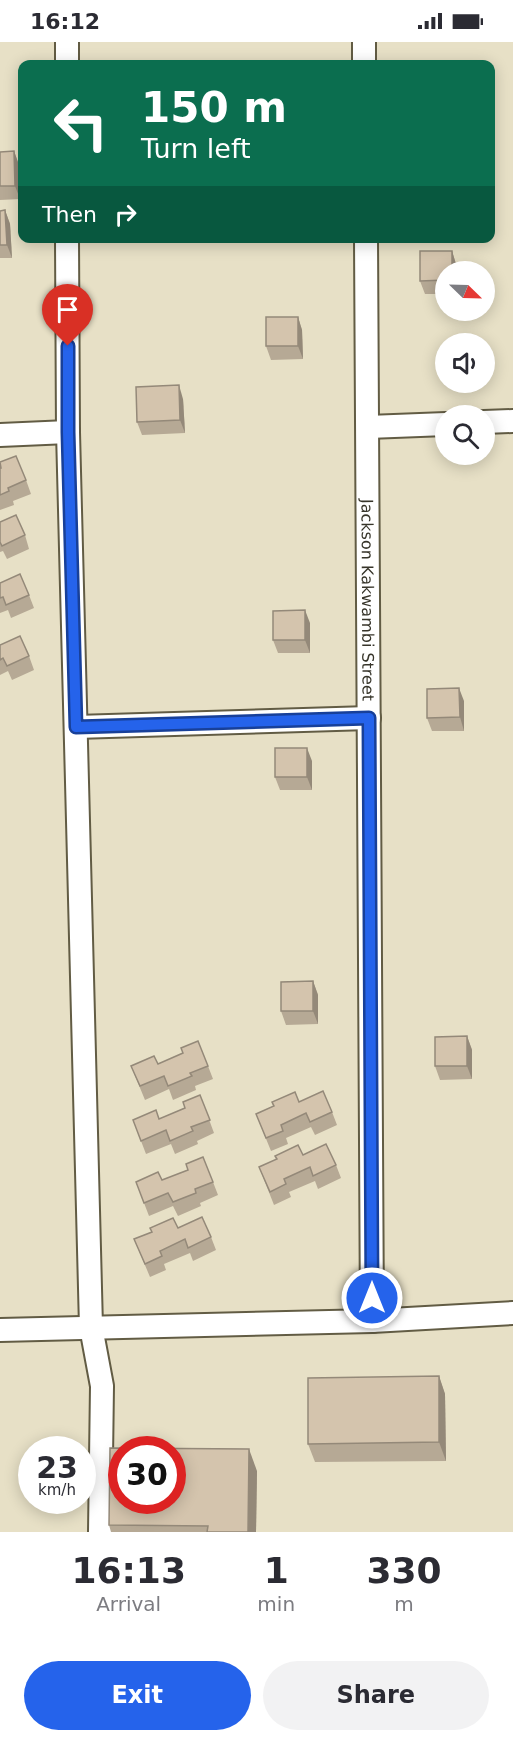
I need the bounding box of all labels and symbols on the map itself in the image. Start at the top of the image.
north arrow [435,261,495,321]
pin [42,284,93,346]
street label: Jackson Kakwambi Street [358,498,378,701]
position arrow [340,1266,404,1330]
speed limit sign: 30 [108,1436,186,1514]

